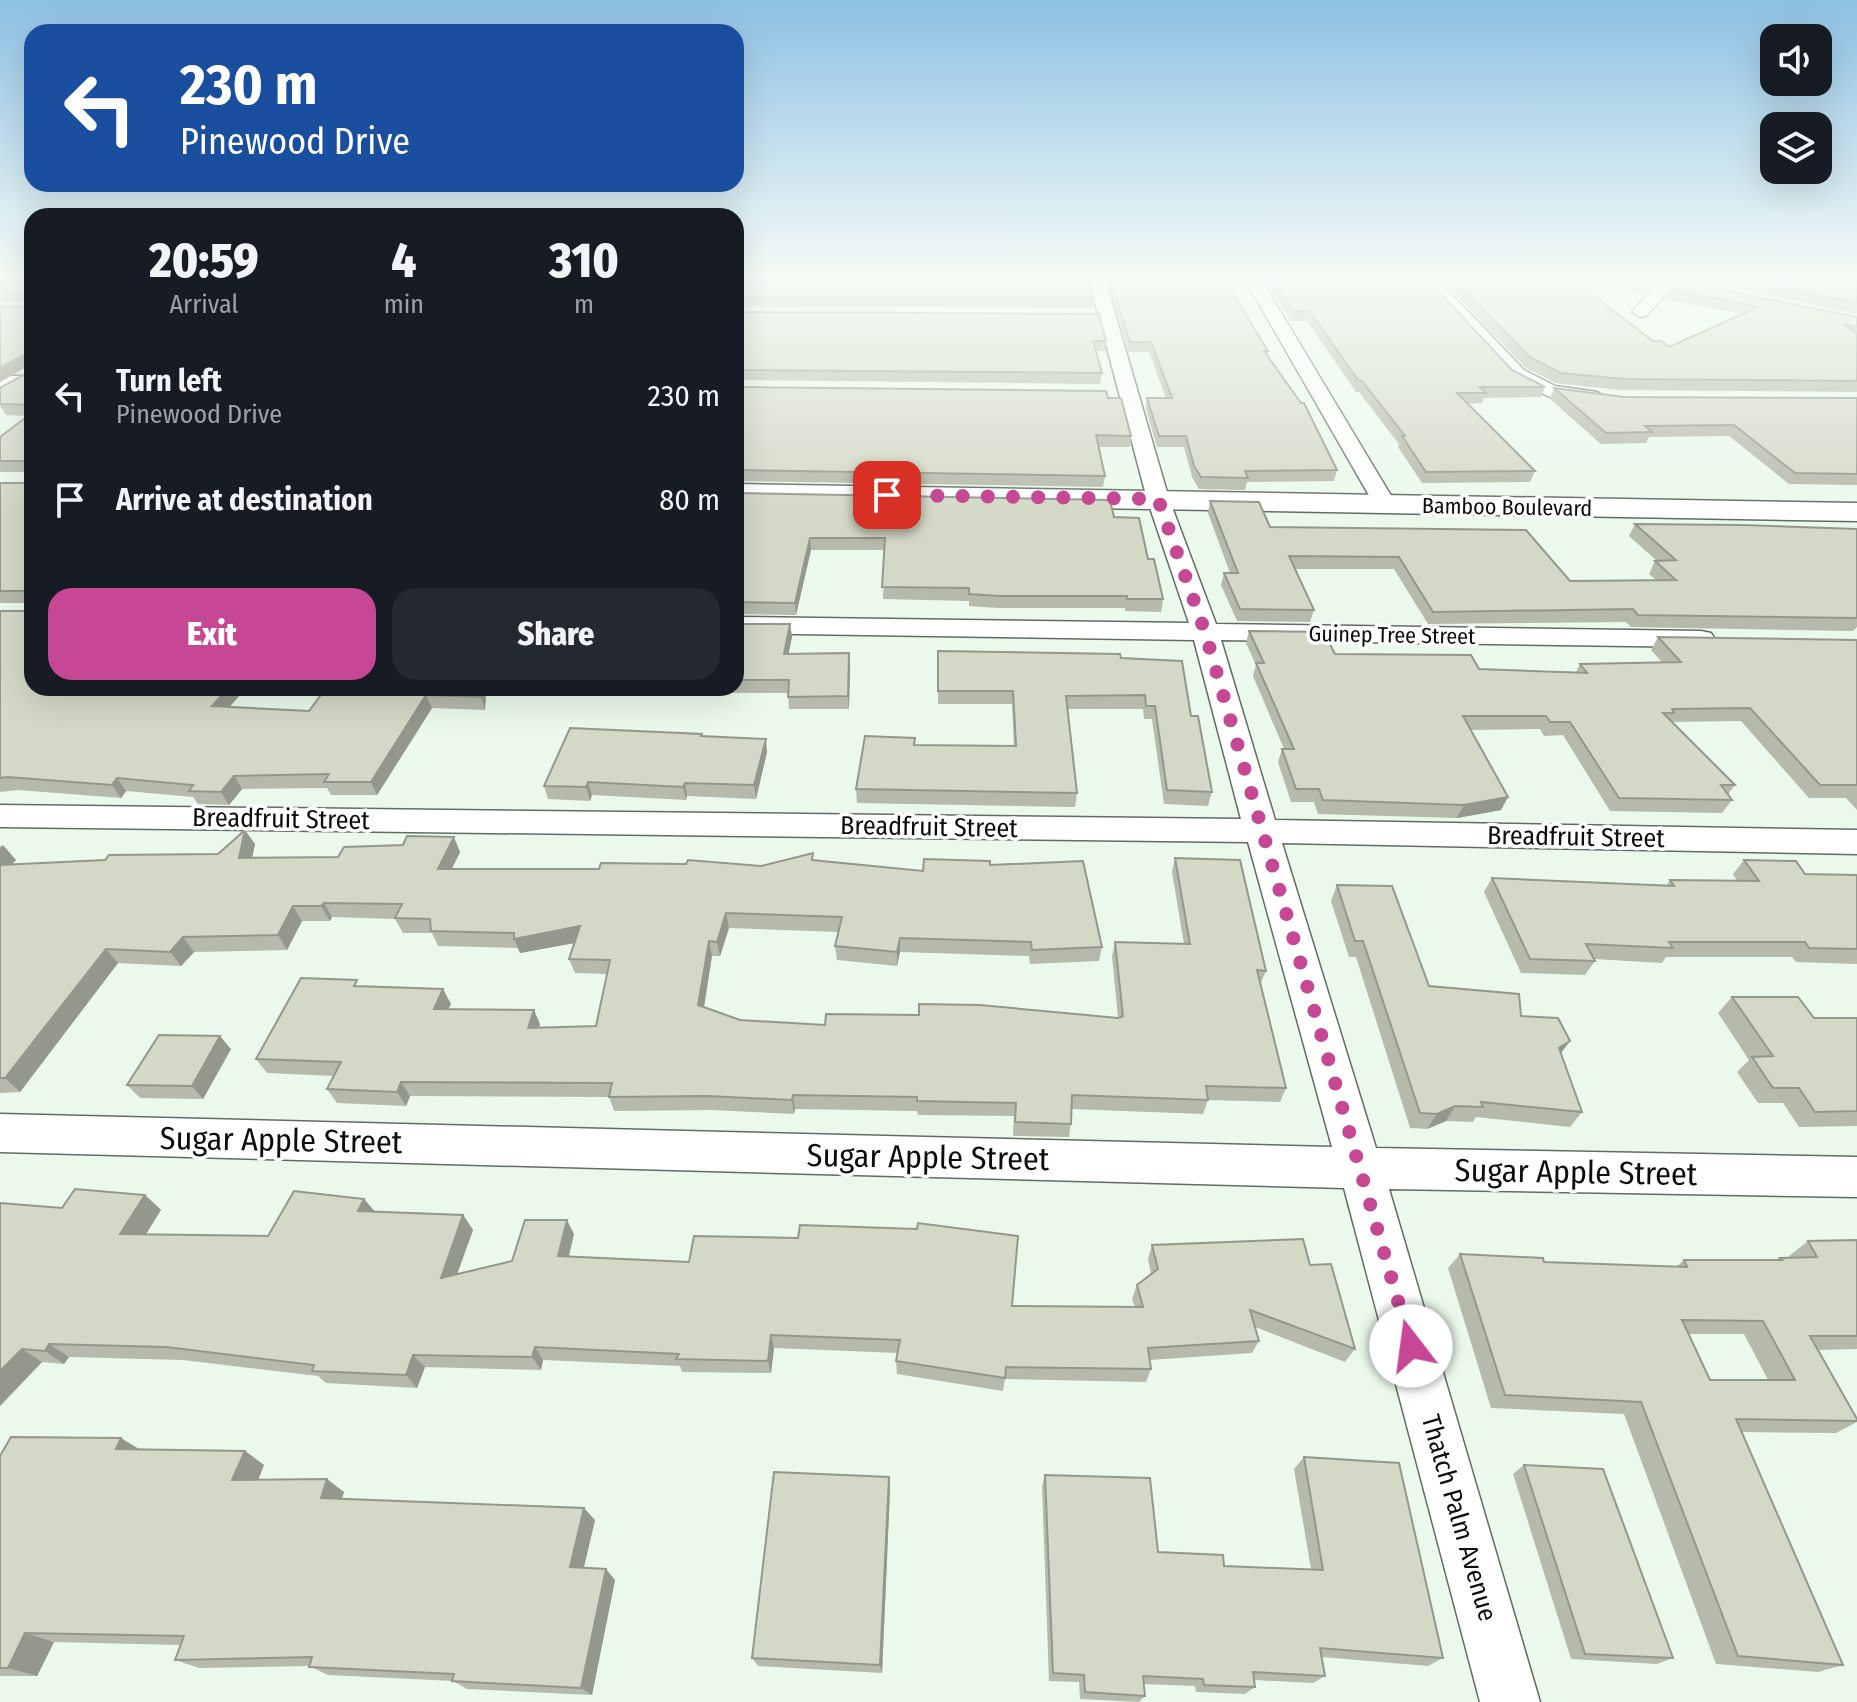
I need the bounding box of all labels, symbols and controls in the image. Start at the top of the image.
map controls [1760,24,1832,184]
button: sound [1760,24,1832,96]
text: 230 m [180,52,317,119]
icon: left [48,56,152,160]
button: layers [1760,112,1832,184]
text: Pinewood Drive [180,120,410,164]
text: 20:59 [149,232,259,290]
text: 4 [391,232,416,290]
text: 310 [549,232,619,290]
text: Arrival [169,289,238,320]
text: min [384,289,424,320]
text: m [574,289,594,320]
text: Turn left [116,363,222,399]
icon: left [48,374,92,418]
text: 230 m [648,378,720,414]
text: Pinewood Drive [116,399,282,430]
pin [853,461,921,529]
icon: arrive [865,473,909,517]
icon: arrive [48,478,92,522]
text: Arrive at destination [116,482,373,518]
text: 80 m [659,482,720,518]
street label: Bamboo Boulevard [1422,492,1592,522]
button: Exit [48,588,376,680]
button: Share [392,588,720,680]
street label: Guinep Tree Street [1308,620,1476,650]
street label: Breadfruit Street [192,802,371,836]
street label: Breadfruit Street [840,810,1019,844]
street label: Breadfruit Street [1487,820,1666,854]
street label: Sugar Apple Street [159,1119,403,1161]
street label: Sugar Apple Street [806,1136,1050,1178]
street label: Sugar Apple Street [1454,1151,1698,1193]
position arrow [1369,1304,1453,1388]
street label: Thatch Palm Avenue [1415,1411,1503,1625]

